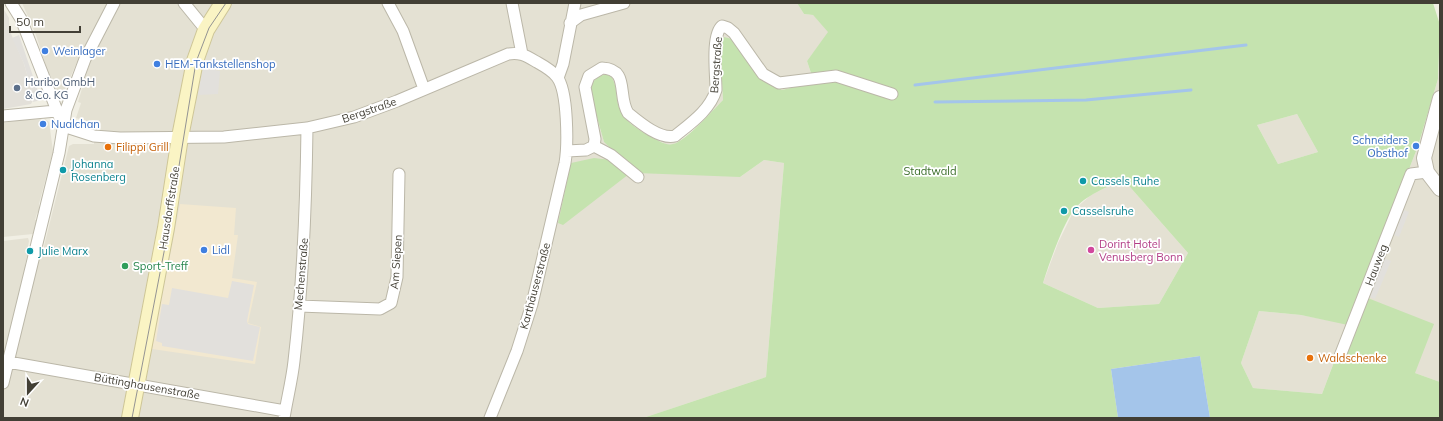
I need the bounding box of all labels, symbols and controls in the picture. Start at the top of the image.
scale bar [10,8,80,34]
text: 50 m [16,14,44,29]
street label: Bergstraße [707,36,725,94]
place label: Weinlager [53,44,105,58]
marker: Weinlager [40,46,50,56]
place label: HEM-Tankstellenshop [165,57,276,71]
marker: HEM-Tankstellenshop [152,59,162,69]
place label: Haribo GmbH & Co. KG [25,75,95,102]
marker: Haribo GmbH & Co. KG [12,83,22,93]
street label: Bergstraße [340,94,398,126]
place label: Nualchan [51,117,100,131]
marker: Nualchan [38,119,48,129]
place label: Schneiders Obsthof [1352,133,1408,160]
place label: Filippi Grill [116,140,169,154]
marker: Schneiders Obsthof [1411,141,1421,151]
marker: Filippi Grill [103,142,113,152]
place label: Johanna Rosenberg [71,157,126,184]
park label: Stadtwald [903,164,957,178]
marker: Johanna Rosenberg [58,165,68,175]
street label: Hausdorffstraße [156,165,182,251]
place label: Cassels Ruhe [1091,174,1159,188]
marker: Cassels Ruhe [1078,176,1088,186]
place label: Casselsruhe [1072,204,1134,218]
marker: Casselsruhe [1059,206,1069,216]
street label: Am Siepen [387,234,405,290]
street label: Mechenstraße [291,237,311,311]
place label: Dorint Hotel Venusberg Bonn [1099,237,1183,264]
street label: Karthäuserstraße [517,241,553,331]
street label: Hauweg [1362,242,1390,288]
place label: Lidl [212,243,230,257]
place label: Julie Marx [38,244,88,258]
marker: Lidl [199,245,209,255]
marker: Dorint Hotel Venusberg Bonn [1086,245,1096,255]
marker: Julie Marx [25,246,35,256]
place label: Sport-Treff [133,259,188,273]
marker: Sport-Treff [120,261,130,271]
place label: Waldschenke [1318,351,1387,365]
marker: Waldschenke [1305,353,1315,363]
street label: Büttinghausenstraße [93,370,201,402]
north arrow [8,373,48,413]
text: N [18,394,31,410]

